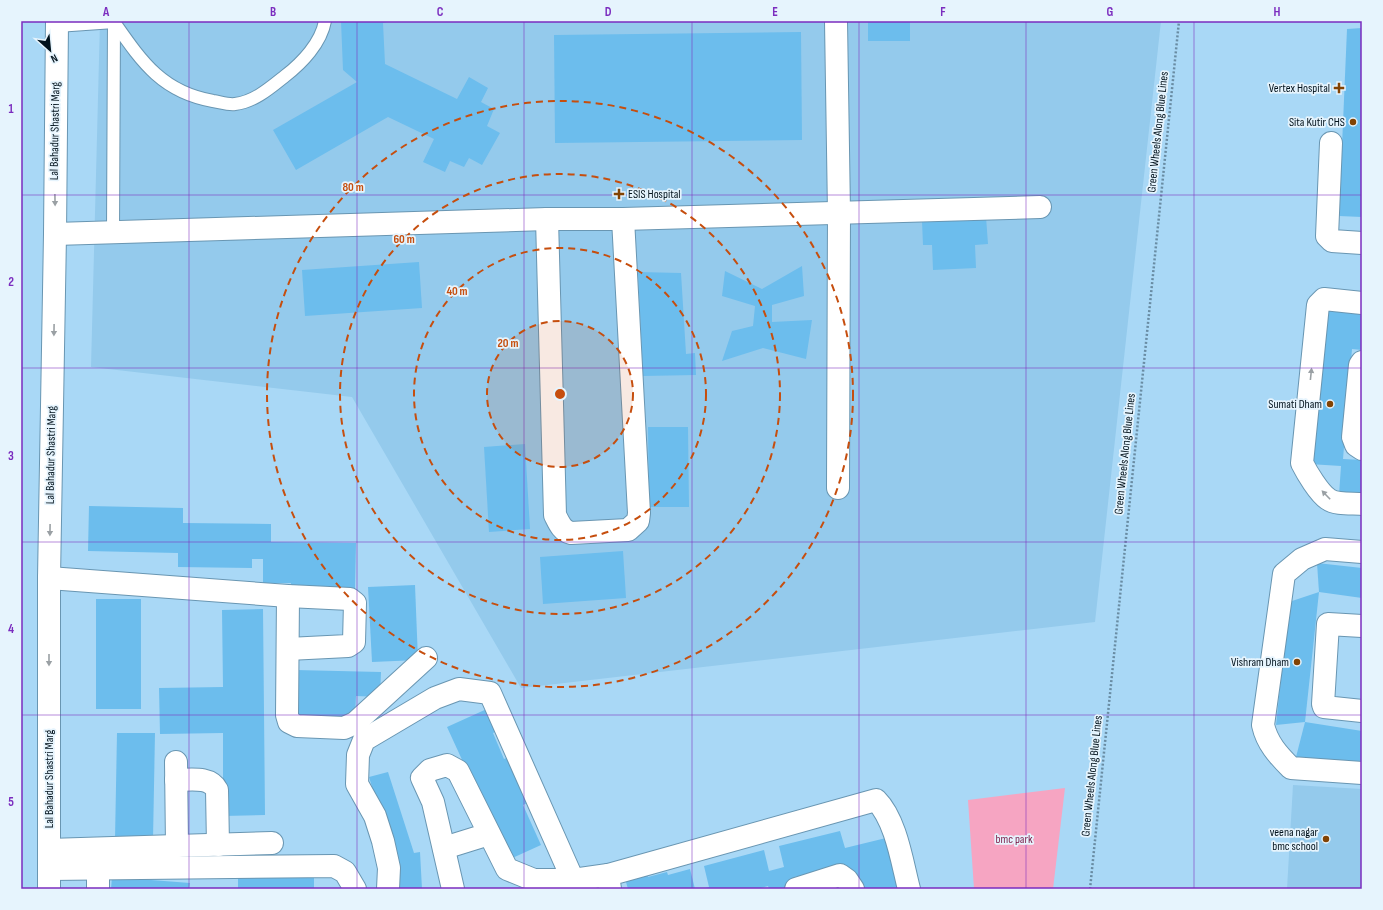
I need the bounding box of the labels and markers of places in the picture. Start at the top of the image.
place label: Vertex Hospital [1269,81,1330,96]
marker: Vertex Hospital [1333,82,1345,94]
place label: Sita Kutir CHS [1289,115,1345,130]
marker: Sita Kutir CHS [1348,117,1358,127]
place label: ESIS Hospital [628,187,681,202]
marker: ESIS Hospital [613,188,625,200]
centre of rings [553,387,567,401]
place label: Sumati Dham [1268,397,1322,412]
marker: Sumati Dham [1325,399,1335,409]
place label: Vishram Dham [1231,655,1289,670]
marker: Vishram Dham [1292,657,1302,667]
place label: veena nagar bmc school [1270,825,1319,854]
marker: veena nagar bmc school [1321,834,1331,844]

